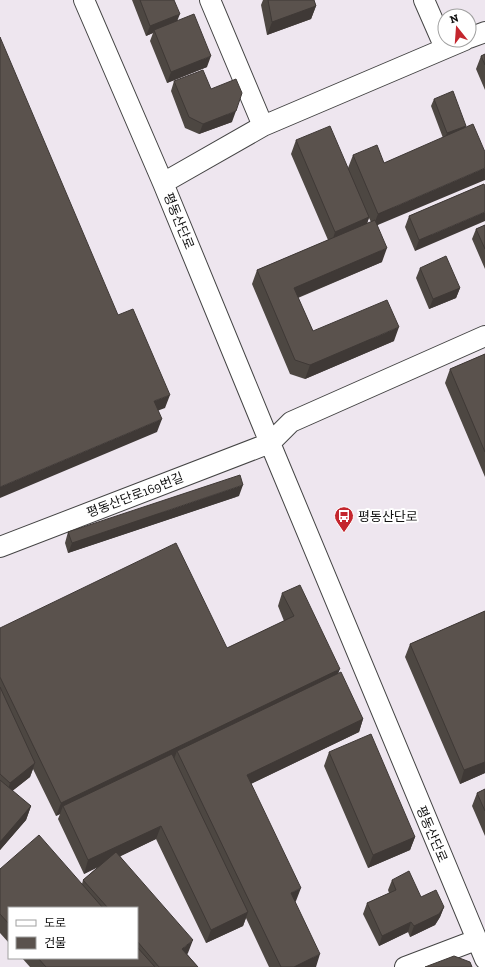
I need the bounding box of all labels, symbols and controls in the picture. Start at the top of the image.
north arrow [437,8,477,48]
text: N [448,11,461,26]
street label: 평동산단로 [161,190,197,252]
street label: 평동산단로169번길 [84,470,186,520]
bus stop icon: 평동산단로 [333,505,355,533]
place label: 평동산단로 [358,509,418,524]
street label: 평동산단로 [413,804,451,864]
legend [8,907,138,959]
text: 도로 [44,916,66,930]
text: 건물 [44,936,66,950]

